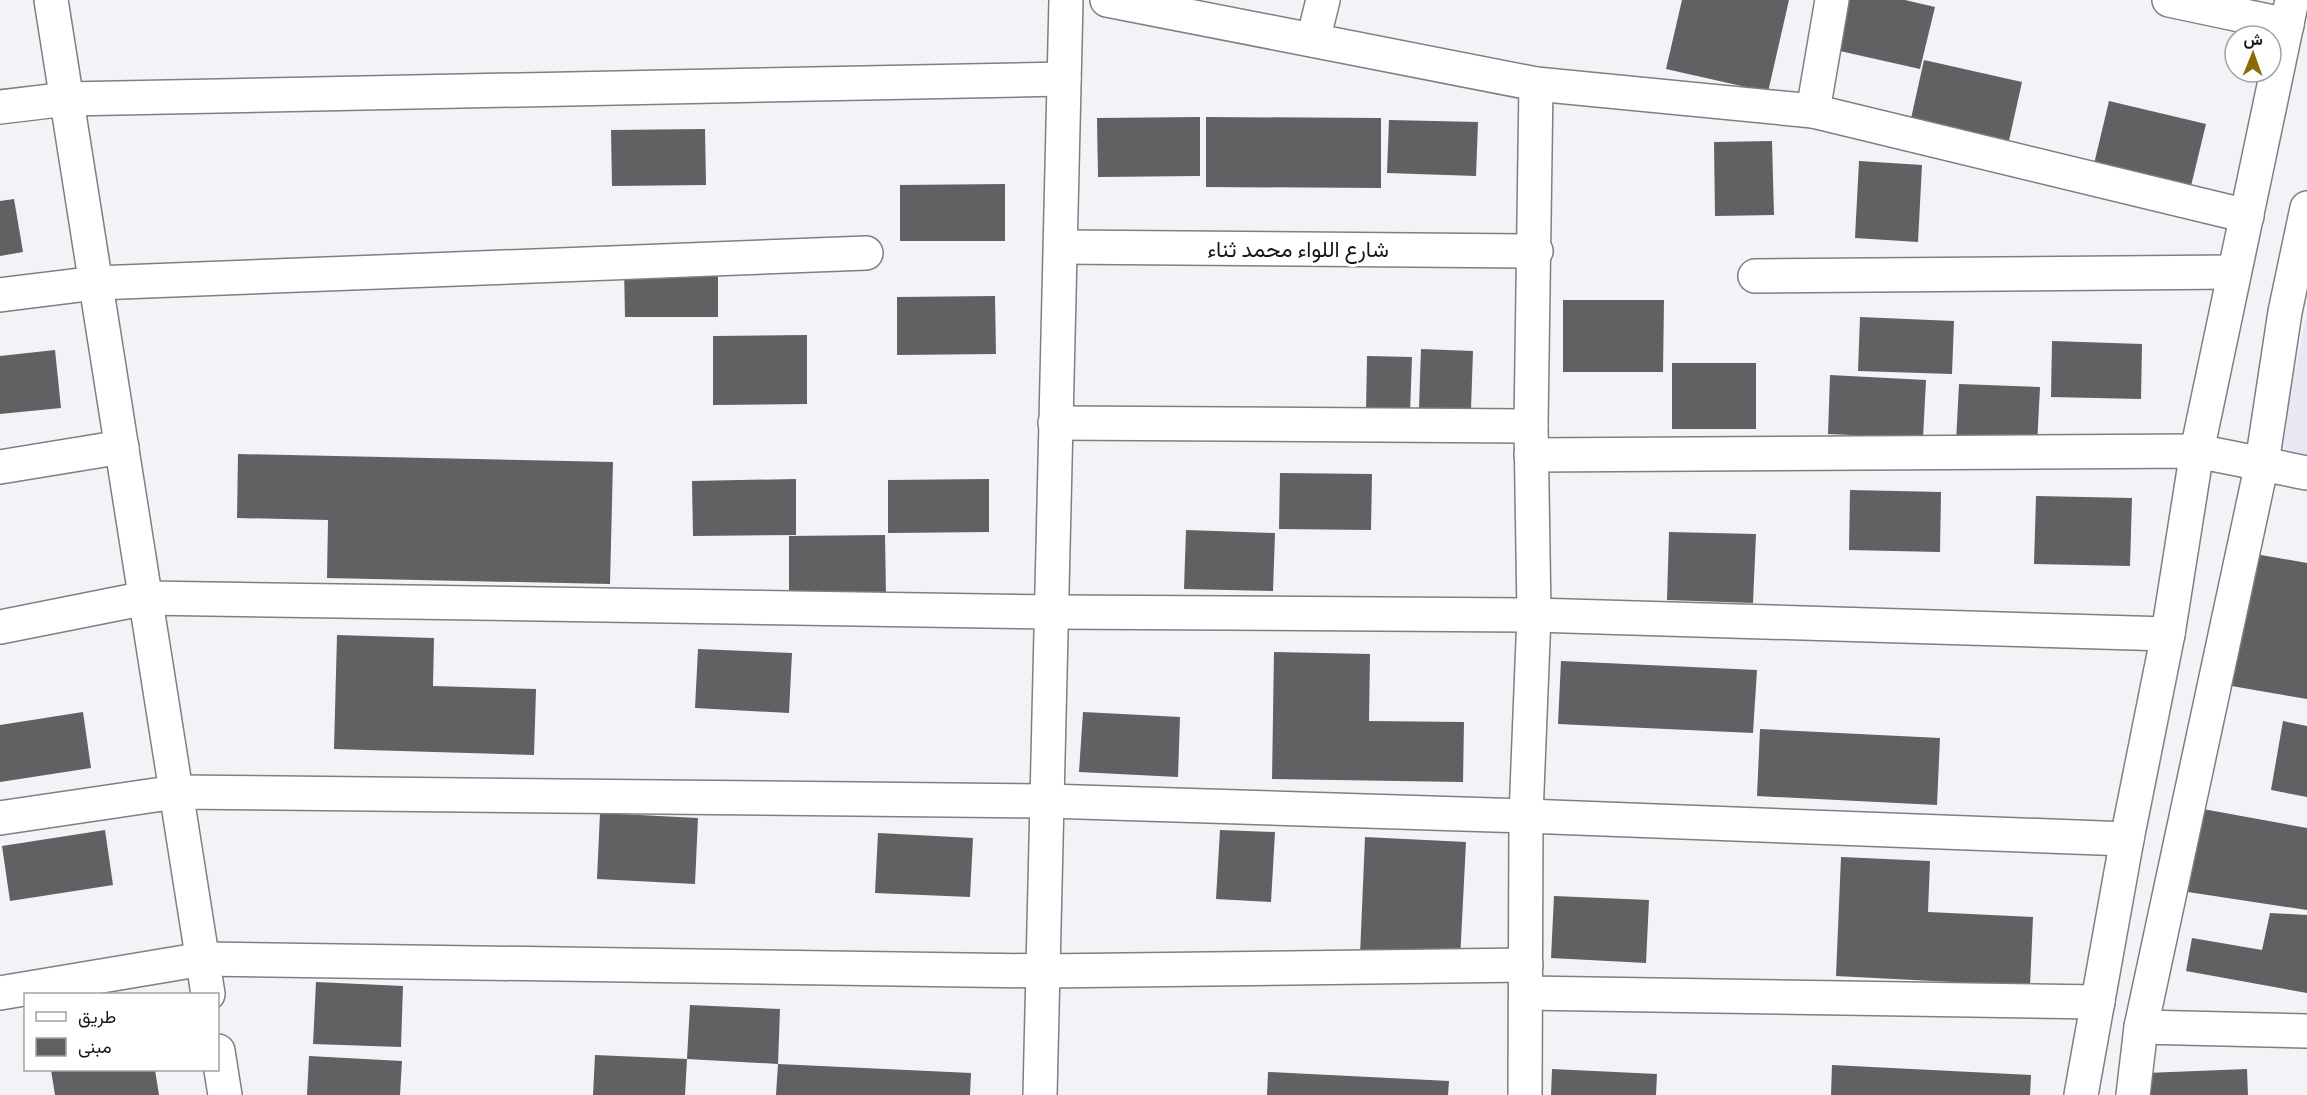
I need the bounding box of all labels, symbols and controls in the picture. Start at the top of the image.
north arrow [2223,24,2283,84]
text: ش [2243,30,2263,49]
street label: شارع اللواء محمد ثناء [1207,236,1389,264]
legend [24,993,219,1071]
text: طريق [78,1006,116,1028]
text: مبنى [78,1036,112,1058]

